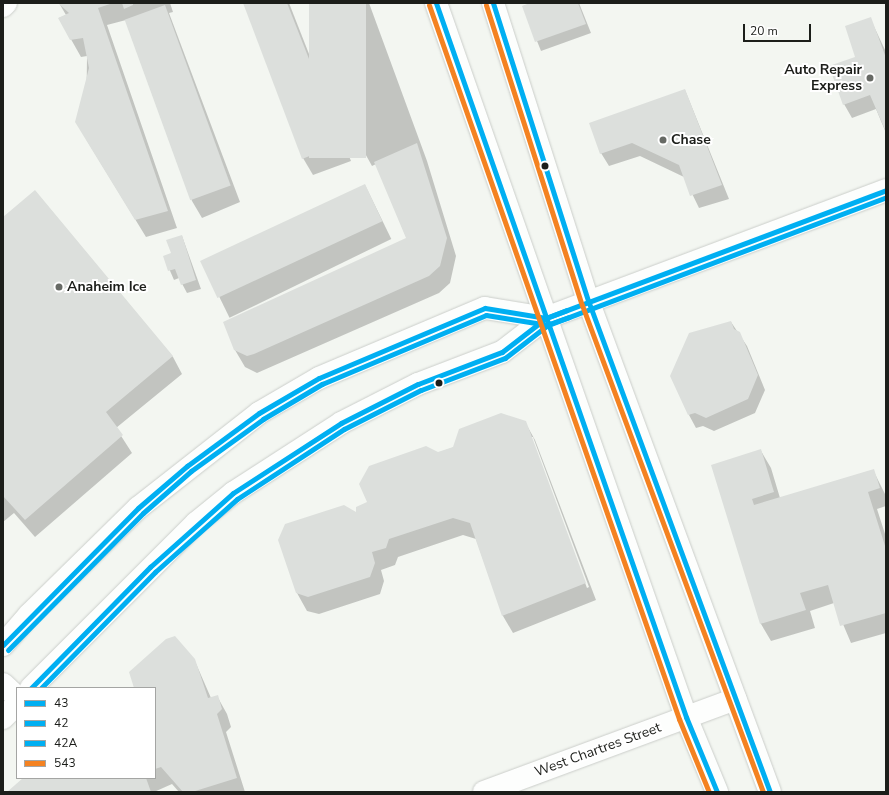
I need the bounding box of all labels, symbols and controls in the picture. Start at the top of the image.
scale bar [745,16,813,42]
text: 20 m [750,23,778,39]
place label: Auto Repair Express [784,62,862,94]
marker: Auto Repair Express [865,73,875,83]
place label: Chase [671,132,711,148]
marker: Chase [658,135,668,145]
unlabelled marker [540,161,550,171]
place label: Anaheim Ice [67,279,147,295]
marker: Anaheim Ice [54,282,64,292]
unlabelled marker [434,378,444,388]
legend [16,687,156,779]
text: 43 [54,695,68,711]
text: 42 [54,715,68,731]
street label: West Chartres Street [533,719,663,781]
text: 42A [54,735,77,751]
text: 543 [54,755,76,771]

